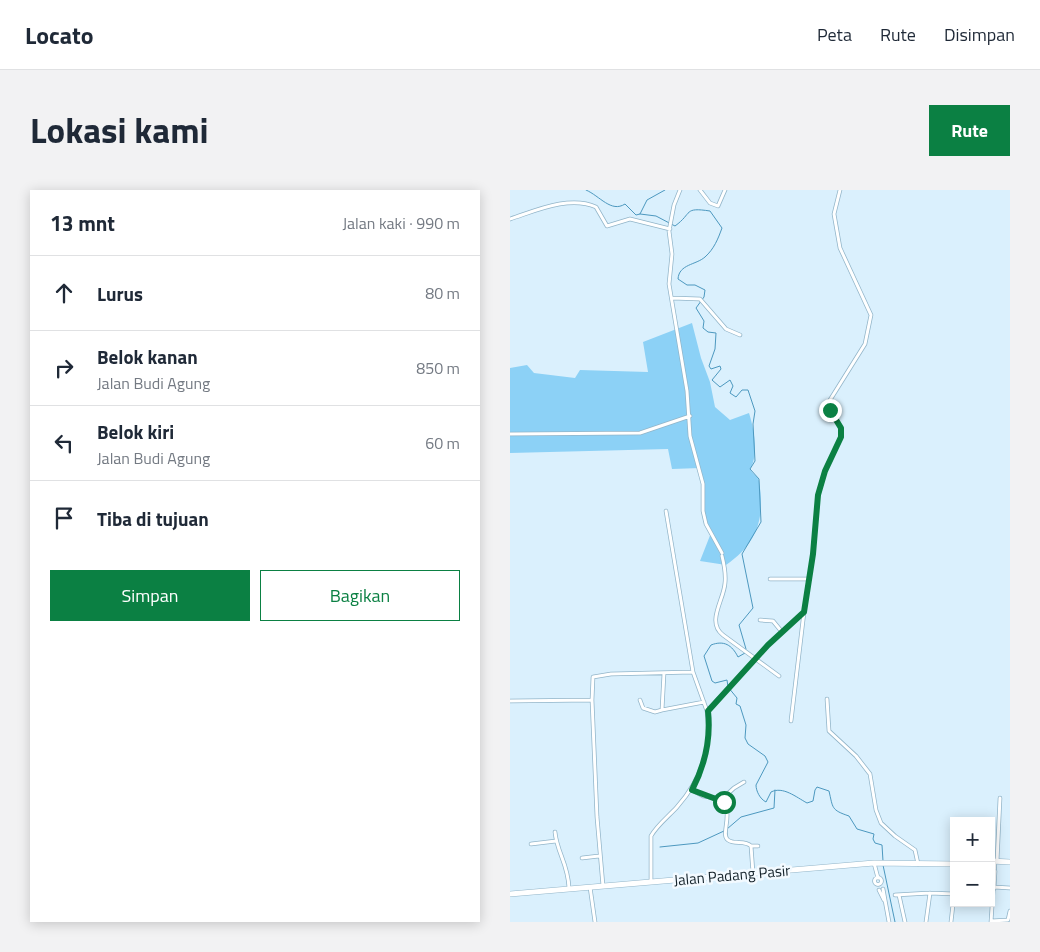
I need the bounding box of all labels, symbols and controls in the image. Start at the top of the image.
text: Locato [25,17,94,53]
text: Peta [817,21,852,48]
text: Rute [880,21,916,48]
text: Disimpan [944,21,1015,48]
text: Lokasi kami [30,103,209,157]
button: Rute [929,105,1010,156]
text: 13 mnt [50,207,115,239]
text: Jalan kaki · 990 m [342,211,460,235]
icon: ahead [50,279,78,307]
text: Lurus [97,279,143,308]
text: 80 m [425,281,460,305]
text: Belok kanan [97,342,198,371]
icon: right [50,354,78,382]
text: 850 m [416,356,460,380]
text: Jalan Budi Agung [97,371,210,395]
route end [819,399,842,422]
text: Belok kiri [97,417,174,446]
icon: left [50,429,78,457]
text: 60 m [425,431,460,455]
text: Jalan Budi Agung [97,446,210,470]
icon: arrive [50,504,78,532]
text: Tiba di tujuan [97,504,209,533]
button: Simpan [50,570,250,621]
button: Bagikan [260,570,460,621]
route start [713,791,736,814]
map controls [950,817,995,907]
button: + [950,817,995,862]
street label: Jalan Padang Pasir [673,858,791,892]
button: − [950,862,995,907]

